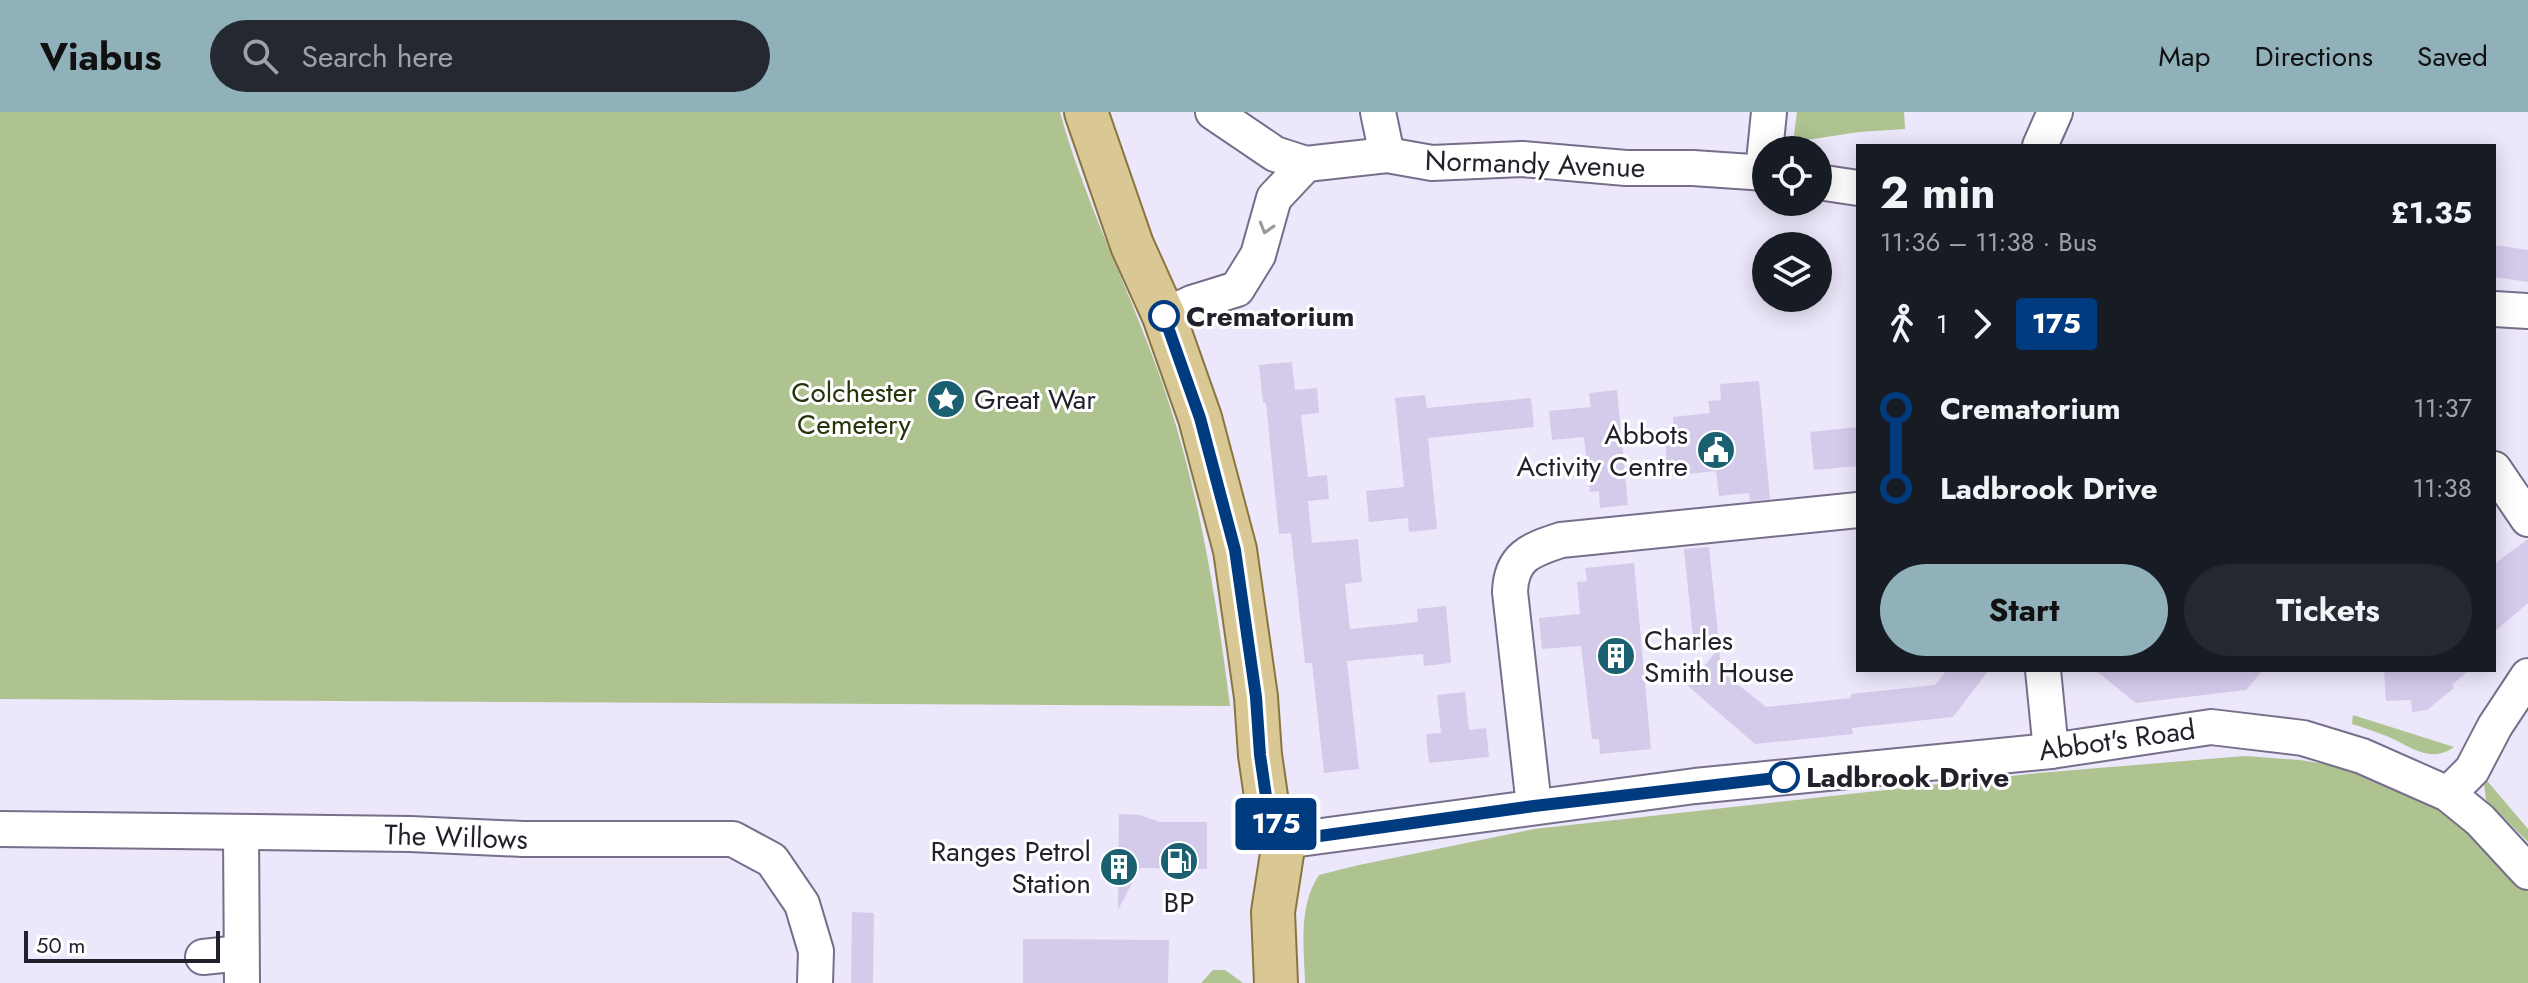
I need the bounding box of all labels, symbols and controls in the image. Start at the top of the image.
search box [210,20,770,92]
text: Viabus [40,29,162,84]
icon: search [238,34,282,78]
text: Search here [302,35,453,78]
text: Map [2158,36,2210,77]
text: Directions [2254,36,2373,77]
text: Saved [2417,36,2488,77]
map controls [1752,136,1832,312]
button: locate [1752,136,1832,216]
street label: Normandy Avenue [1424,140,1646,188]
text: 2 min [1880,161,1996,225]
text: £1.35 [2391,191,2472,234]
one-way arrow [1258,221,1275,235]
text: 11:36 – 11:38 · Bus [1880,223,2097,261]
button: layers [1752,232,1832,312]
place label: Crematorium [1186,296,1355,337]
marker: Crematorium [1149,301,1179,331]
icon: walk [1880,302,1924,346]
icon: forward [1960,302,2004,346]
text: 175 [2032,303,2081,344]
text: 1 [1936,305,1948,343]
park label: Colchester Cemetery [791,372,917,445]
place icon: Great War [925,378,967,420]
place label: Great War [974,379,1096,420]
text: Crematorium [1940,387,2121,430]
text: 11:37 [2413,389,2472,427]
place label: Abbots Activity Centre [1516,414,1688,487]
public building icon: Abbots Activity Centre [1695,429,1737,471]
text: Ladbrook Drive [1940,467,2158,510]
text: 11:38 [2412,469,2472,507]
button: Start [1880,564,2168,656]
button: Tickets [2184,564,2472,656]
place label: Charles Smith House [1644,620,1794,693]
building icon: Charles Smith House [1595,635,1637,677]
street label: Abbot's Road [2036,709,2198,771]
place label: Ladbrook Drive [1806,757,2009,798]
marker: Ladbrook Drive [1769,762,1799,792]
line badge: 175 [1230,798,1322,850]
text: 175 [1251,803,1301,844]
street label: The Willows [384,814,528,860]
place label: Ranges Petrol Station [931,831,1091,904]
fuel station icon: BP [1158,840,1200,882]
building icon: Ranges Petrol Station [1098,846,1140,888]
place label: BP [1164,882,1194,923]
scale bar [24,927,220,963]
text: 50 m [36,929,85,961]

